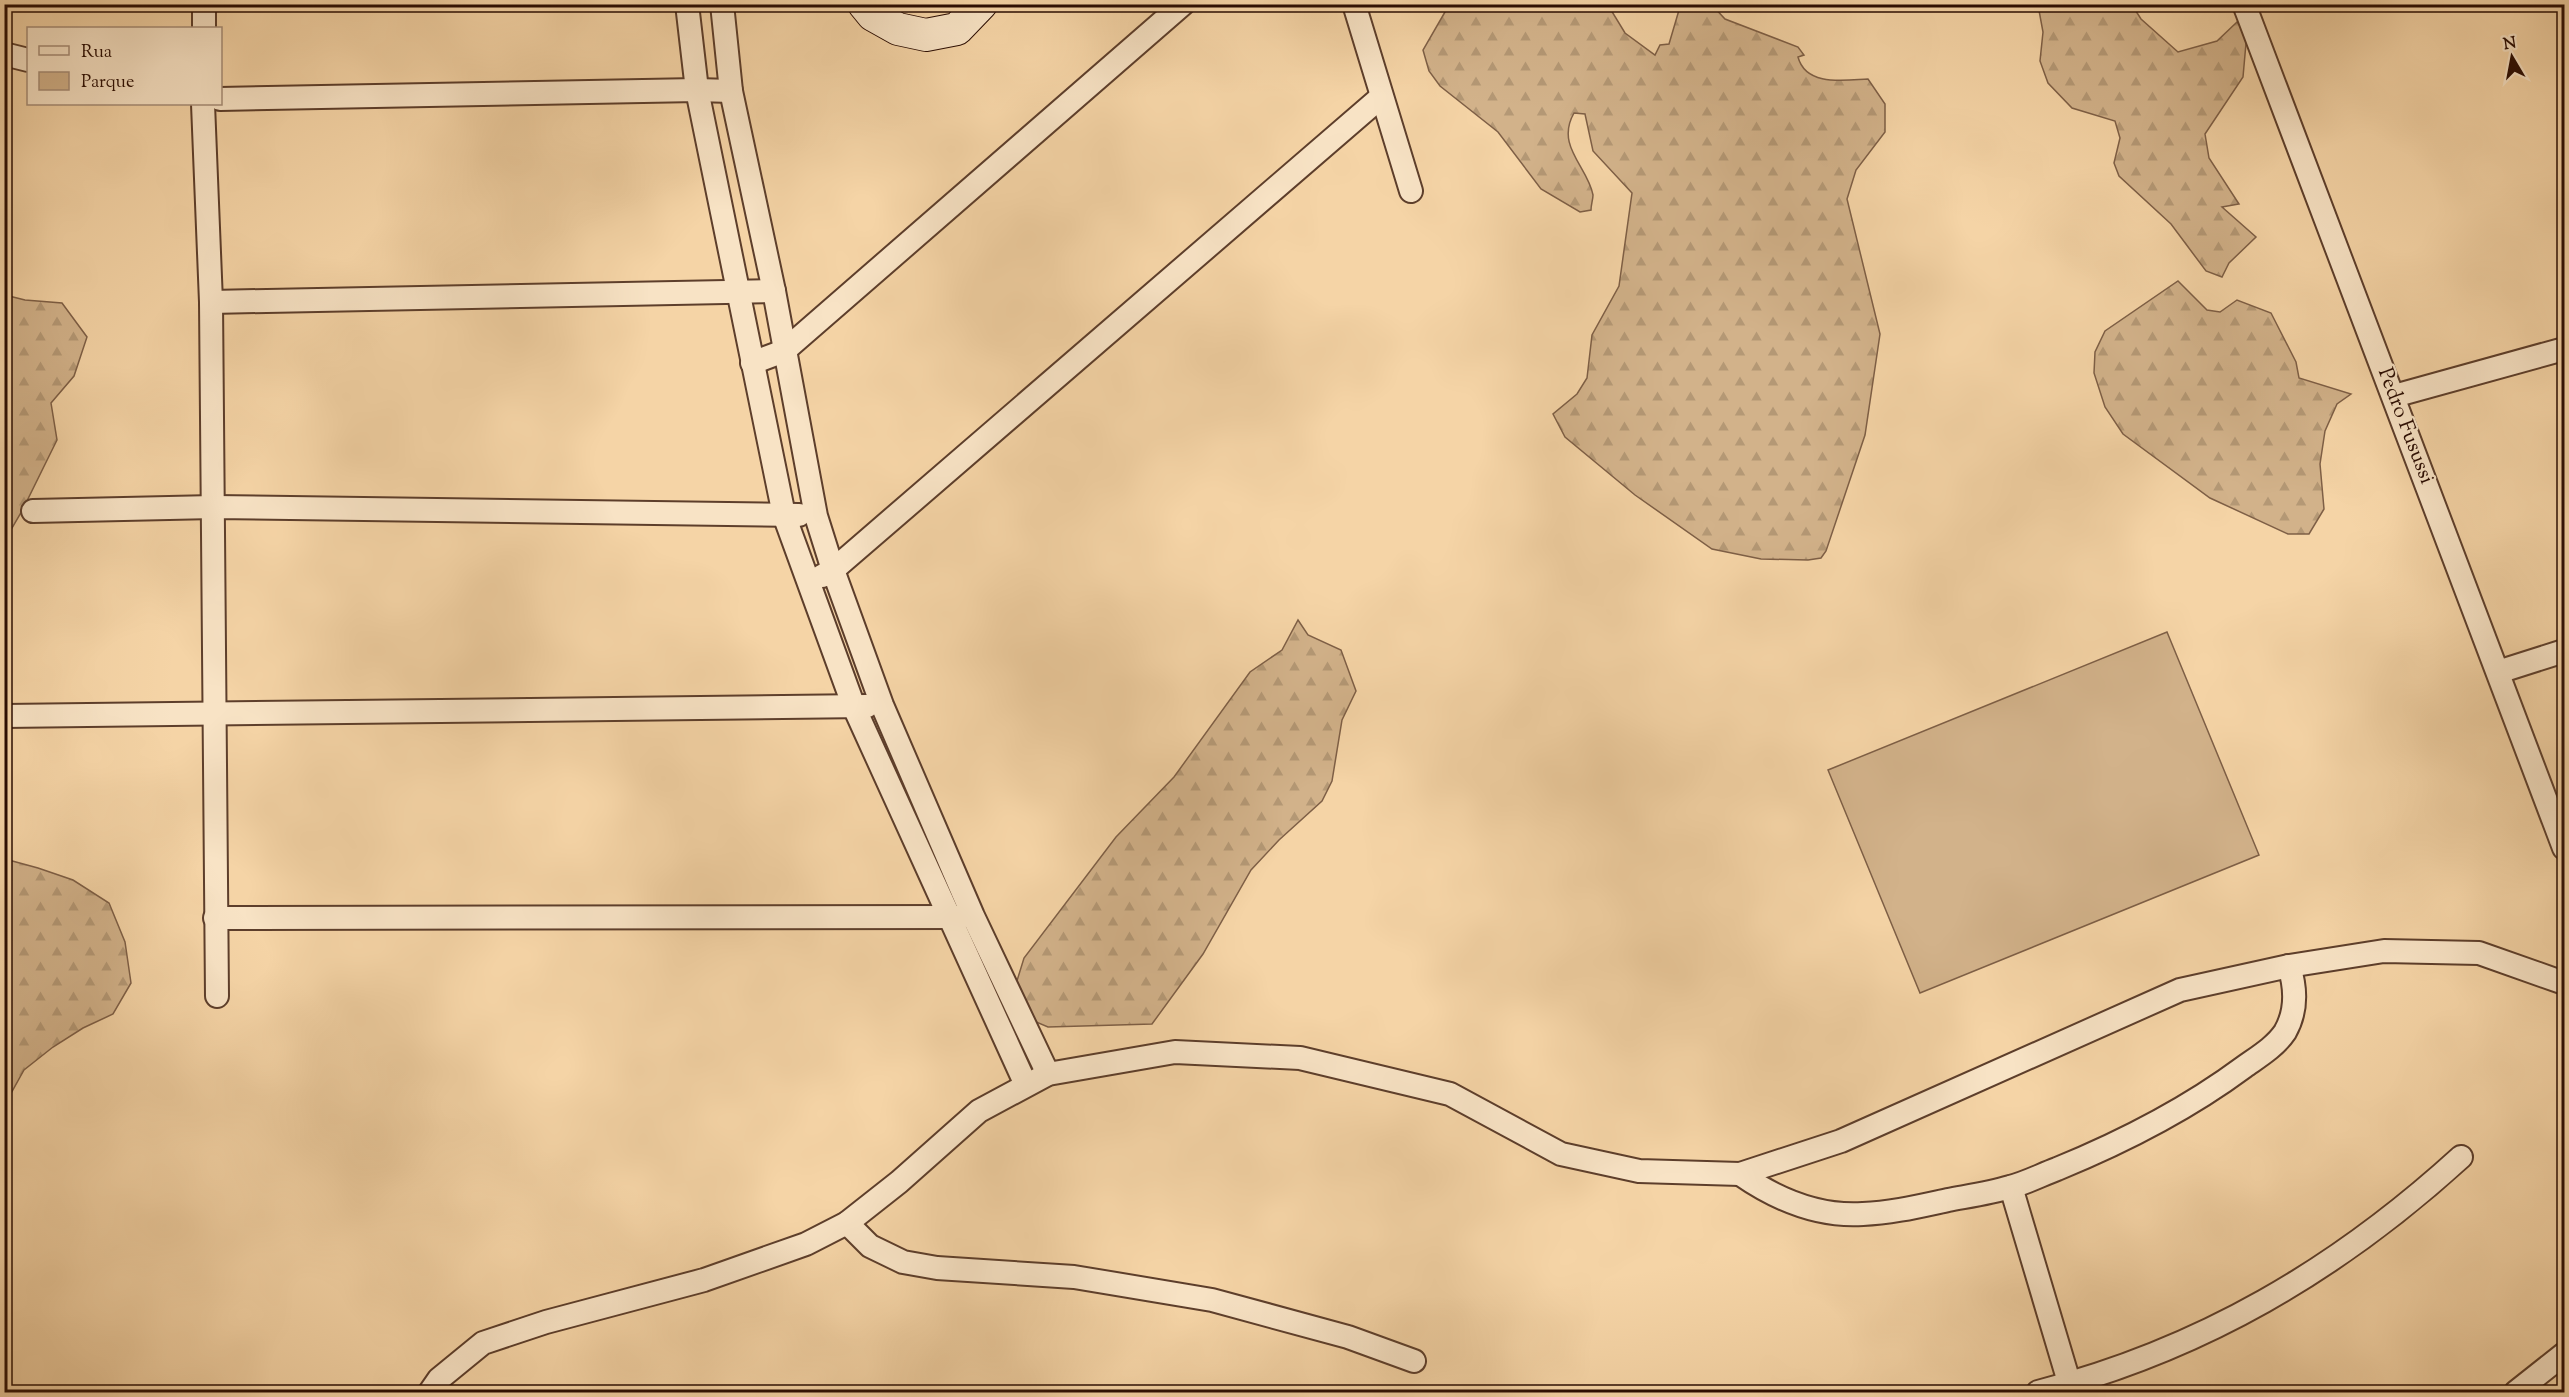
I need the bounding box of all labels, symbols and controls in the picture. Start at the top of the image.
legend [27,27,222,105]
north arrow [2482,27,2542,87]
text: N [2502,32,2518,57]
text: Rua [81,40,112,66]
text: Parque [81,70,134,96]
street label: Pedro Fusussi [2369,363,2441,489]

